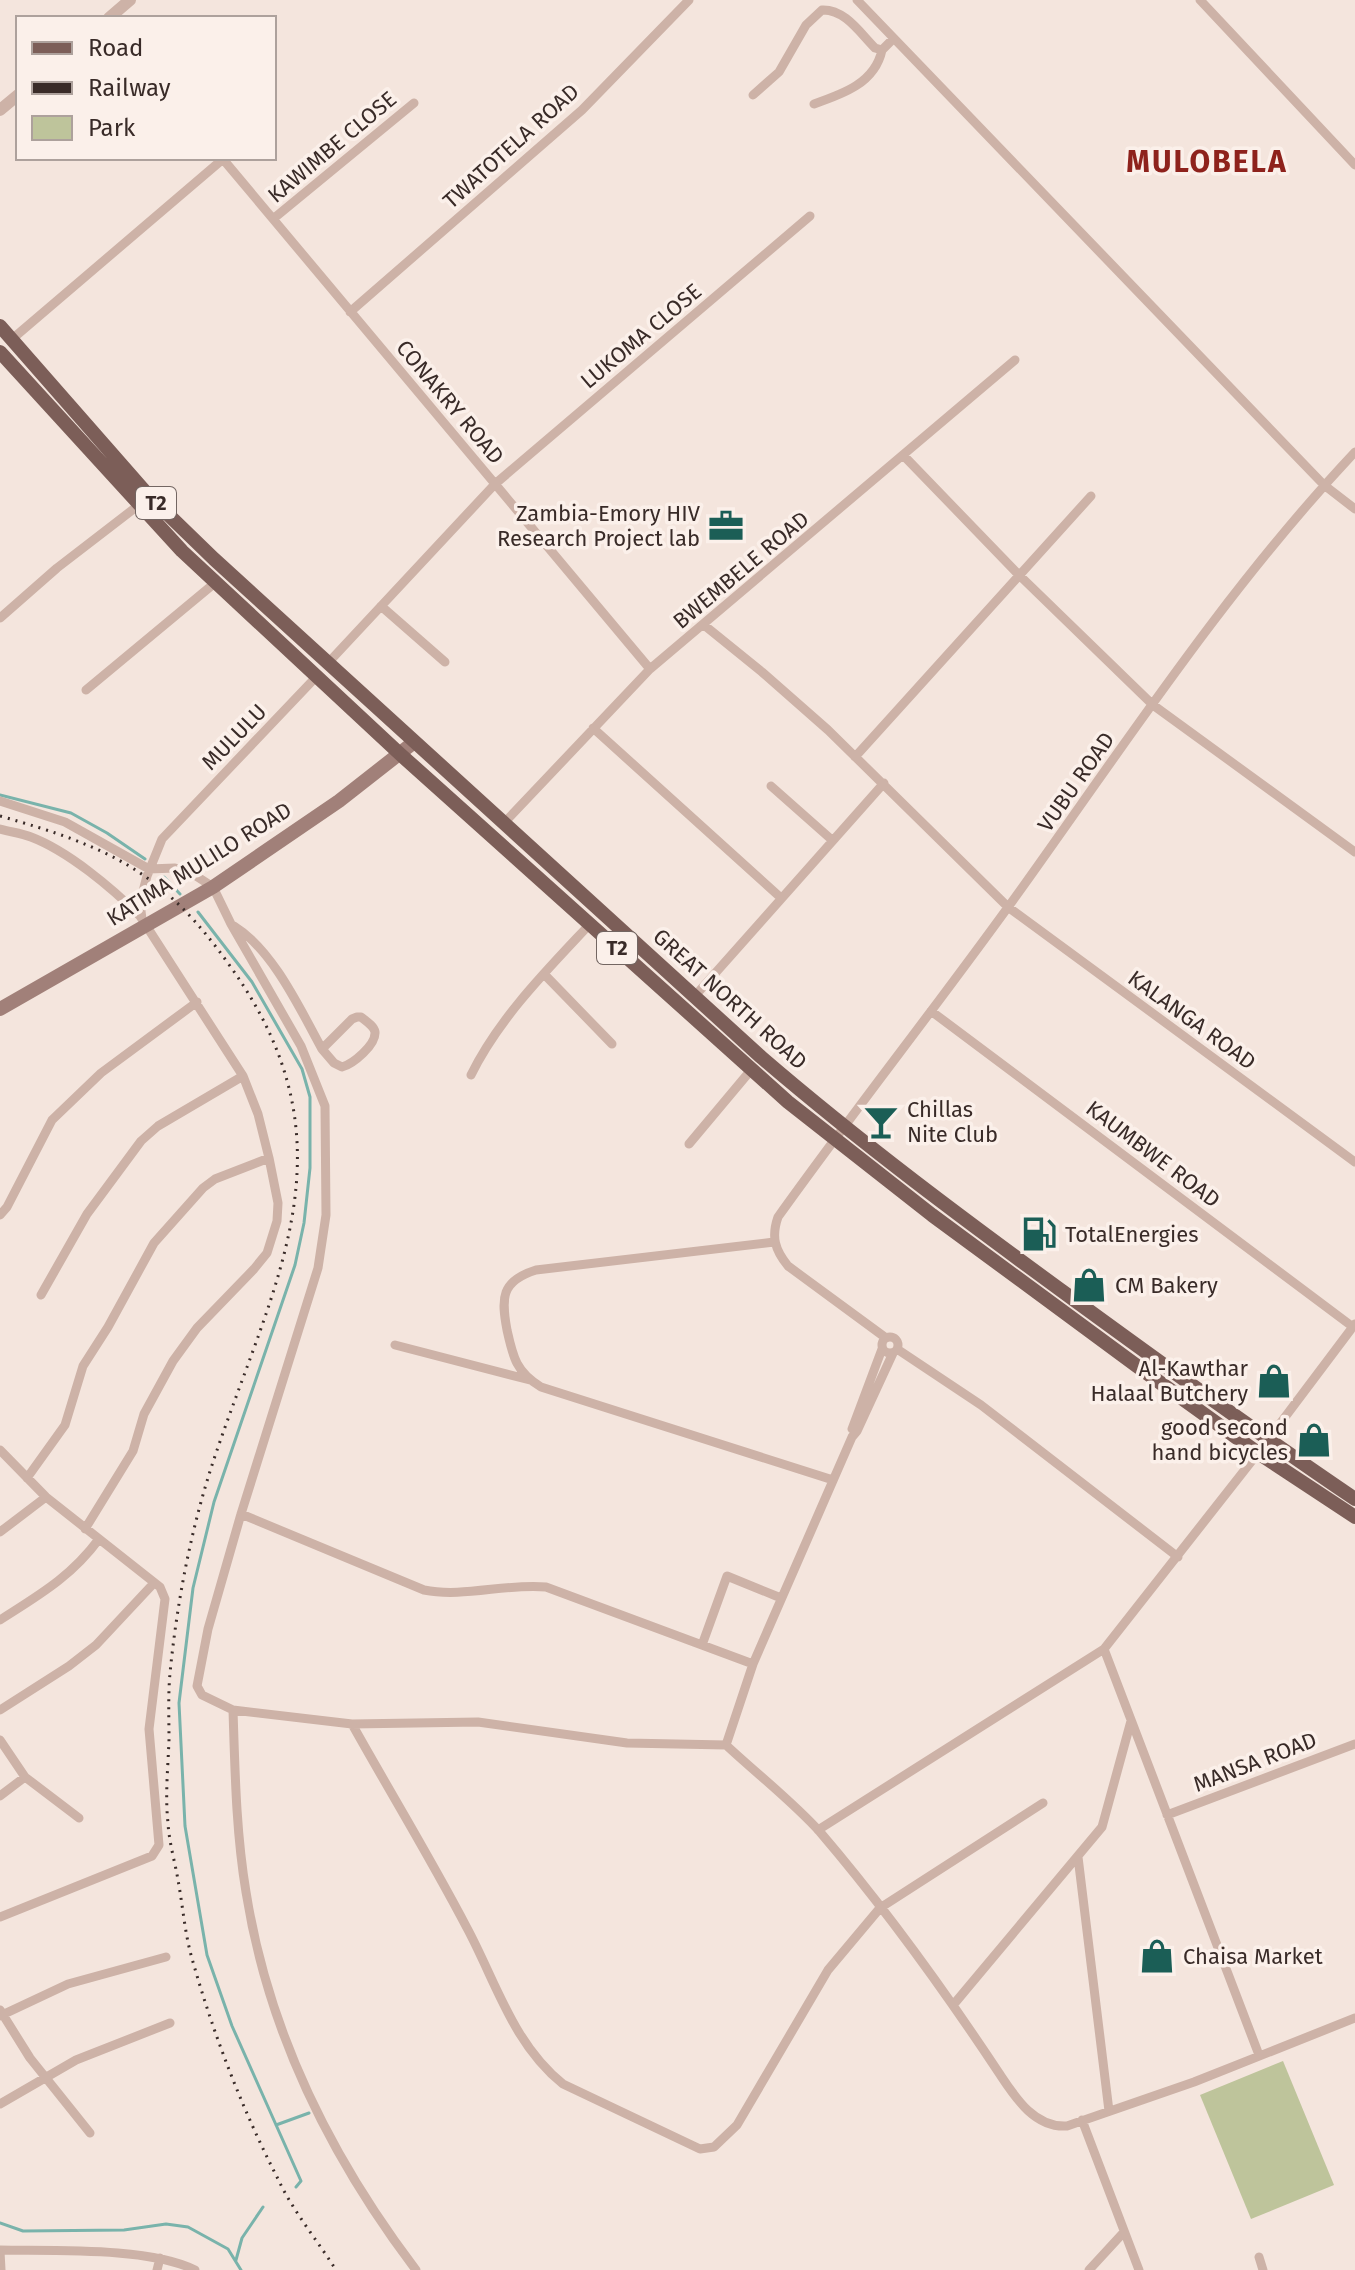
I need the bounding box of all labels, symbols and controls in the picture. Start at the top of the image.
legend [16,16,276,160]
text: Road [88,34,143,62]
text: Railway [88,74,171,102]
street label: TWATOTELA ROAD [437,78,585,214]
street label: KAWIMBE CLOSE [262,85,402,209]
text: Park [88,114,136,142]
district label: MULOBELA [1126,144,1288,180]
street label: LUKOMA CLOSE [575,278,707,394]
street label: CONAKRY ROAD [390,335,510,469]
road number: T2 [136,487,176,519]
place label: Zambia-Emory HIV Research Project lab [497,500,701,552]
street label: BWEMBELE ROAD [668,505,814,635]
office icon: Zambia-Emory HIV Research Project lab [707,507,745,545]
street label: MULULU [196,698,272,776]
street label: VUBU ROAD [1032,727,1120,837]
street label: KATIMA MULILO ROAD [102,796,296,932]
street label: GREAT NORTH ROAD [647,923,813,1075]
road number: T2 [597,932,637,964]
street label: KALANGA ROAD [1123,965,1261,1075]
street label: KAUMBWE ROAD [1081,1095,1225,1213]
place label: Chillas Nite Club [907,1096,998,1148]
bar icon: Chillas Nite Club [862,1103,900,1141]
fuel station icon: TotalEnergies [1020,1215,1058,1253]
place label: TotalEnergies [1065,1221,1199,1248]
shop icon: CM Bakery [1070,1266,1108,1304]
place label: CM Bakery [1115,1272,1218,1299]
place label: Al-Kawthar Halaal Butchery [1091,1355,1248,1407]
shop icon: Al-Kawthar Halaal Butchery [1255,1362,1293,1400]
place label: good second hand bicycles [1152,1414,1288,1466]
shop icon: good second hand bicycles [1295,1421,1333,1459]
street label: MANSA ROAD [1189,1726,1321,1798]
shop icon: Chaisa Market [1138,1937,1176,1975]
place label: Chaisa Market [1183,1943,1323,1970]

